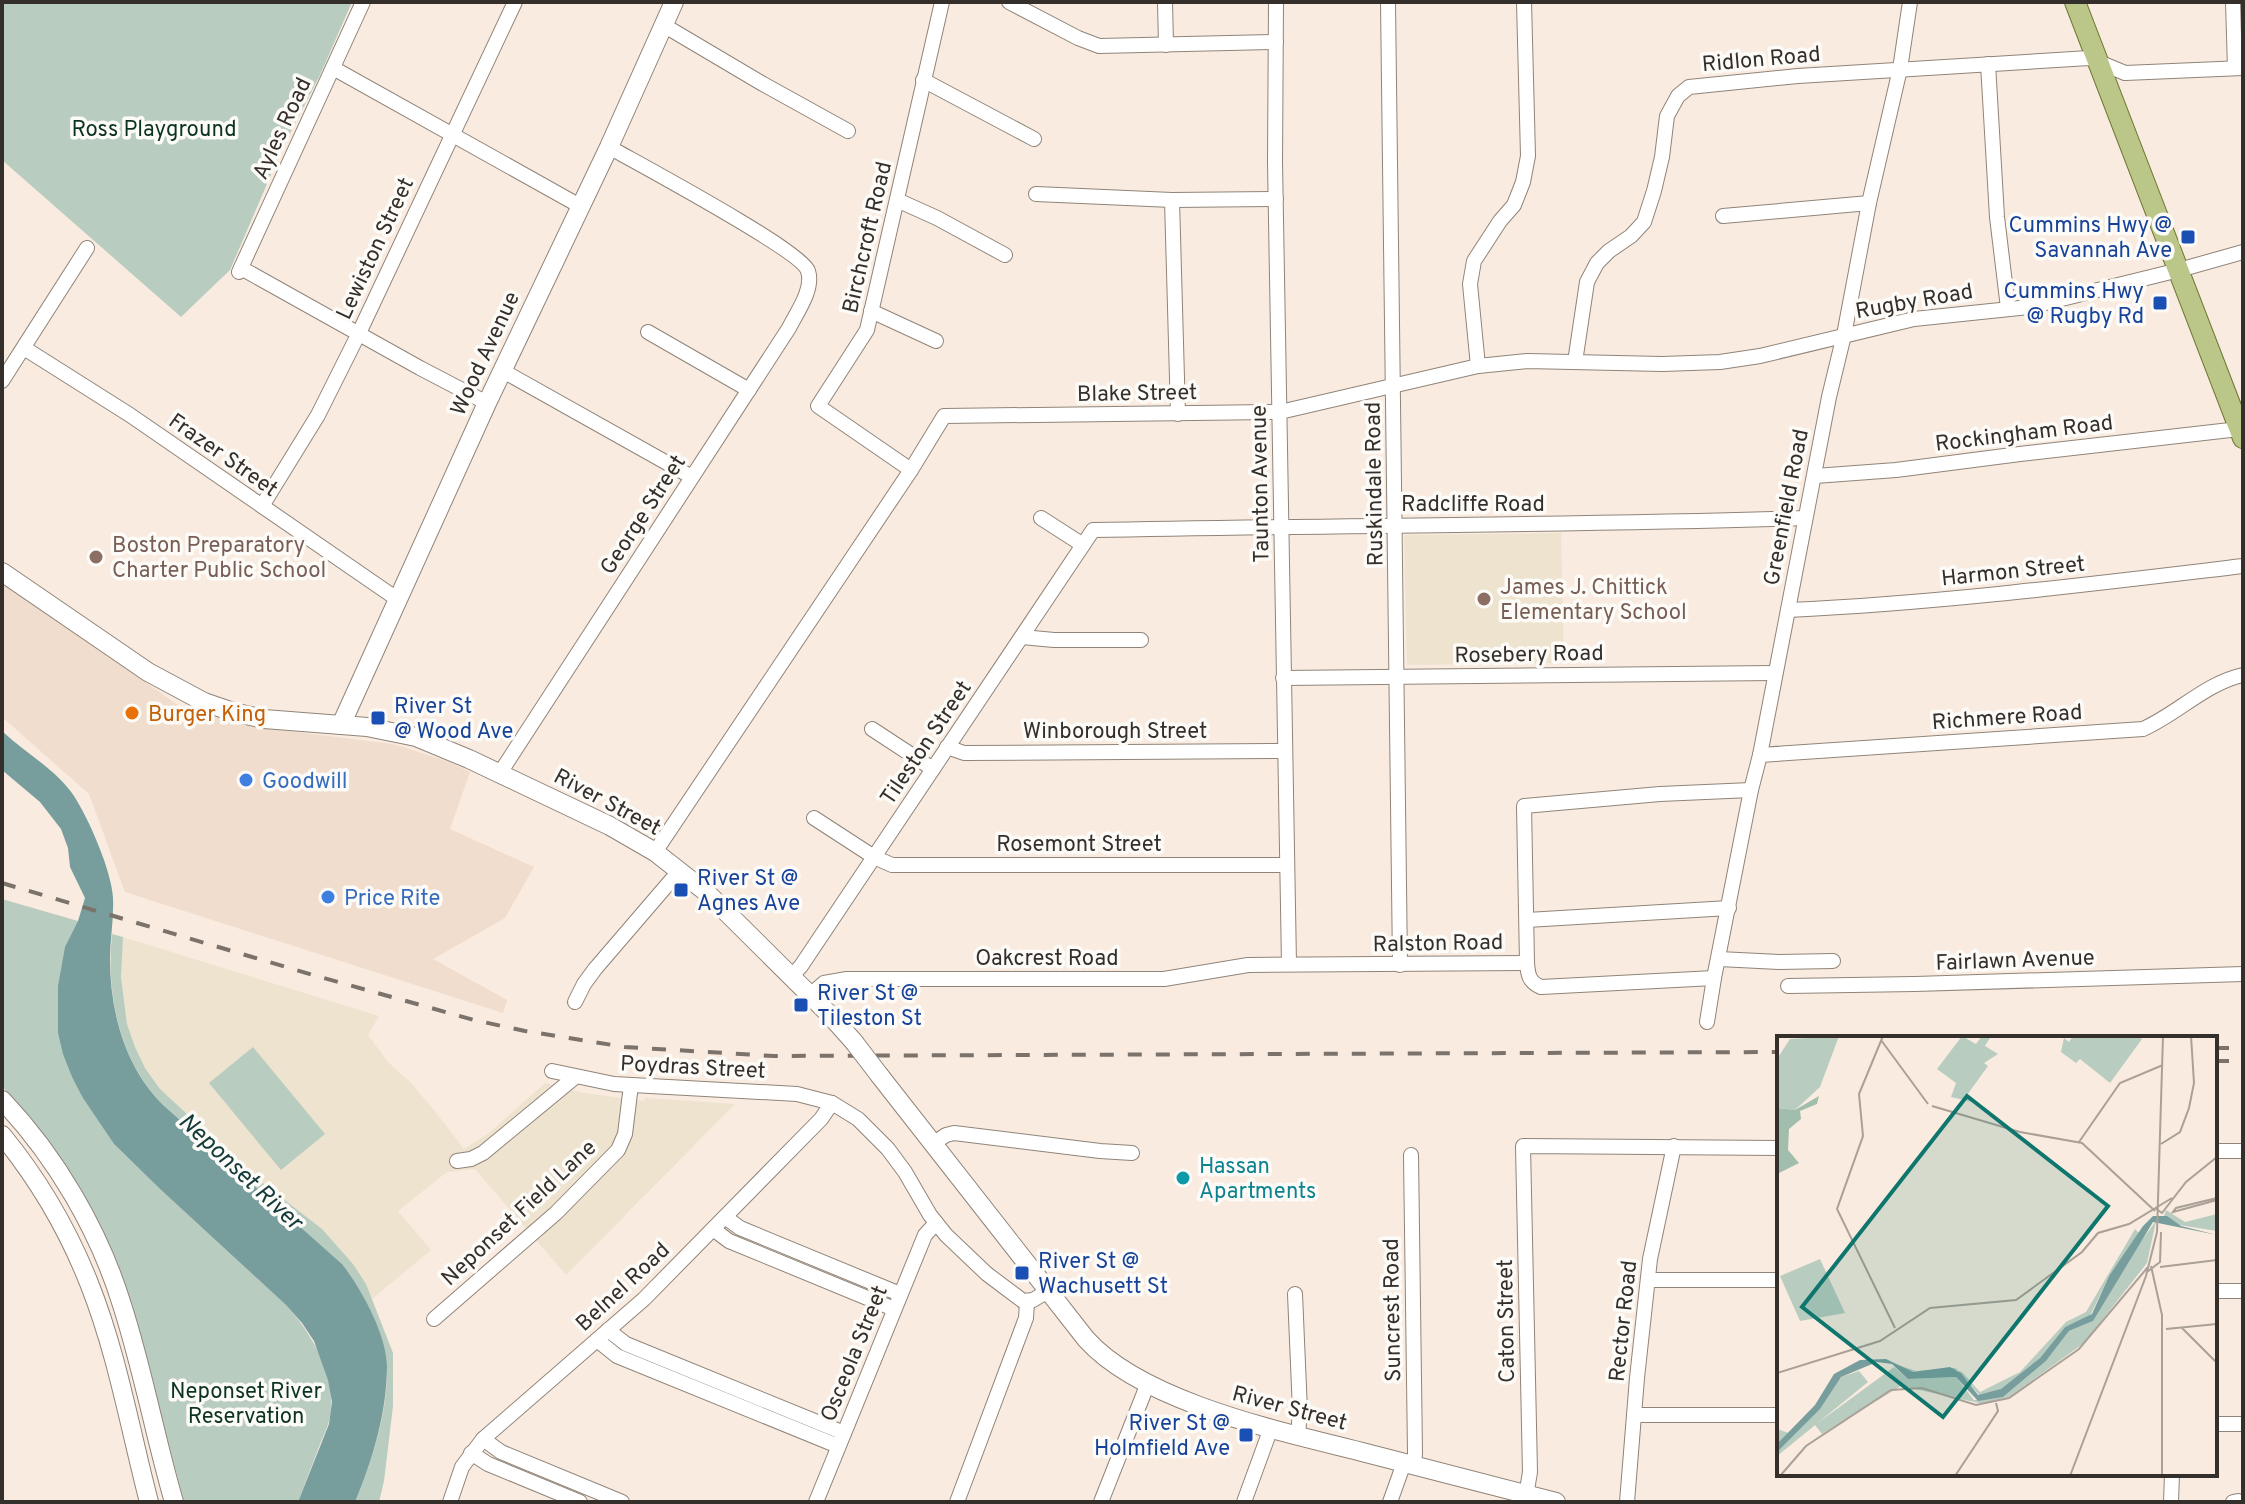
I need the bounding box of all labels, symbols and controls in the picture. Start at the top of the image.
street label: Ridlon Road [1701,42,1822,79]
street label: Ayles Road [248,74,319,184]
park label: Ross Playground [71,117,237,144]
street label: Birchcroft Road [838,159,899,316]
street label: Lewiston Street [332,174,421,324]
place label: Cummins Hwy @ Savannah Ave [2008,213,2172,265]
marker: Cummins Hwy @ Savannah Ave [2179,228,2197,246]
street label: Rugby Road [1854,279,1975,326]
place label: Cummins Hwy @ Rugby Rd [2003,279,2144,331]
street label: Wood Avenue [446,288,527,420]
marker: Cummins Hwy @ Rugby Rd [2151,294,2169,312]
street label: Blake Street [1077,380,1197,409]
street label: Ruskindale Road [1361,401,1390,566]
street label: Taunton Avenue [1247,405,1276,563]
street label: Frazer Street [163,408,283,504]
street label: Rockingham Road [1934,410,2115,459]
street label: Greenfield Road [1759,427,1816,588]
street label: George Street [595,450,693,580]
street label: Radcliffe Road [1401,492,1545,519]
place label: Boston Preparatory Charter Public School [112,533,326,585]
marker: Boston Preparatory Charter Public School [87,548,105,566]
street label: Harmon Street [1940,552,2086,593]
place label: James J. Chittick Elementary School [1500,575,1687,627]
marker: James J. Chittick Elementary School [1475,590,1493,608]
street label: Rosebery Road [1454,641,1604,670]
street label: Tileston Street [876,676,979,811]
place label: River St @ Wood Ave [394,694,513,746]
street label: Richmere Road [1931,700,2083,737]
place label: Burger King [148,702,266,729]
marker: Burger King [123,704,141,722]
marker: River St @ Wood Ave [369,709,387,727]
street label: Winborough Street [1023,719,1207,746]
street label: River Street [549,764,665,843]
place label: Goodwill [262,769,348,796]
marker: Goodwill [237,771,255,789]
street label: Rosemont Street [996,832,1162,859]
place label: River St @ Agnes Ave [697,866,800,918]
marker: River St @ Agnes Ave [672,881,690,899]
place label: Price Rite [344,886,440,913]
marker: Price Rite [319,888,337,906]
street label: Ralston Road [1373,930,1504,959]
street label: Fairlawn Avenue [1935,945,2095,978]
street label: Oakcrest Road [975,946,1119,973]
place label: River St @ Tileston St [817,981,922,1033]
marker: River St @ Tileston St [792,996,810,1014]
inset map [1777,1036,2217,1476]
street label: Poydras Street [619,1051,766,1086]
water label: Neponset River [171,1107,309,1239]
street label: Neponset Field Lane [437,1135,603,1293]
place label: Hassan Apartments [1199,1154,1316,1206]
marker: Hassan Apartments [1174,1169,1192,1187]
street label: Belnel Road [571,1237,676,1338]
street label: Suncrest Road [1379,1238,1408,1382]
place label: River St @ Wachusett St [1038,1249,1168,1301]
street label: Caton Street [1493,1259,1522,1383]
street label: Rector Road [1605,1259,1644,1383]
marker: River St @ Wachusett St [1013,1264,1031,1282]
street label: Osceola Street [816,1282,895,1426]
park label: Neponset River Reservation [170,1379,323,1431]
street label: River Street [1229,1381,1350,1438]
place label: River St @ Holmfield Ave [1094,1411,1230,1463]
marker: River St @ Holmfield Ave [1237,1426,1255,1444]

